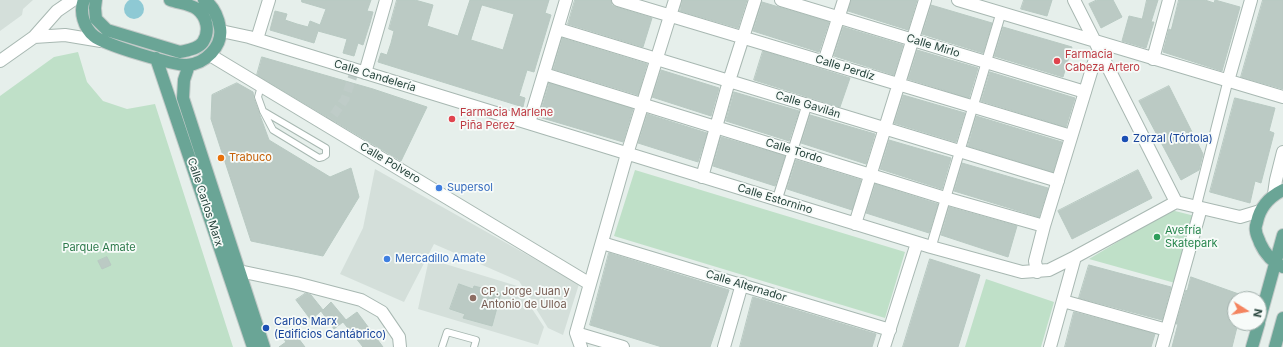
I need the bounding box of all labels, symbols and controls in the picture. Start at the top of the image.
street label: Calle Mirlo [905,32,961,60]
place label: Farmacia Cabeza Artero [1065,48,1140,74]
street label: Calle Perdíz [813,53,877,83]
marker: Farmacia Cabeza Artero [1052,56,1062,66]
street label: Calle Candelería [332,57,418,95]
street label: Calle Gavilán [774,89,842,121]
place label: Farmacia Marlene Piña Perez [460,106,553,132]
marker: Farmacia Marlene Piña Perez [447,114,457,124]
place label: Zorzal (Tórtola) [1133,132,1213,146]
marker: Zorzal (Tórtola) [1120,134,1130,144]
street label: Calle Tordo [764,136,824,166]
street label: Calle Polvero [357,140,423,186]
place label: Trabuco [229,151,272,165]
marker: Trabuco [216,153,226,163]
street label: Calle Carlos Marx [184,156,226,248]
place label: Supersol [447,181,493,195]
street label: Calle Estornino [736,181,814,217]
marker: Supersol [434,183,444,193]
place label: Avefría Skatepark [1165,224,1218,250]
marker: Avefría Skatepark [1152,232,1162,242]
park label: Parque Amate [62,241,136,255]
place label: Mercadillo Amate [395,252,486,266]
marker: Mercadillo Amate [382,254,392,264]
street label: Calle Alternador [704,267,788,305]
place label: CP. Jorge Juan y Antonio de Ulloa [481,285,570,311]
north arrow [1227,291,1267,331]
marker: CP. Jorge Juan y Antonio de Ulloa [468,293,478,303]
text: N [1250,308,1265,319]
place label: Carlos Marx (Edificios Cantábrico) [274,315,386,341]
marker: Carlos Marx (Edificios Cantábrico) [261,323,271,333]

